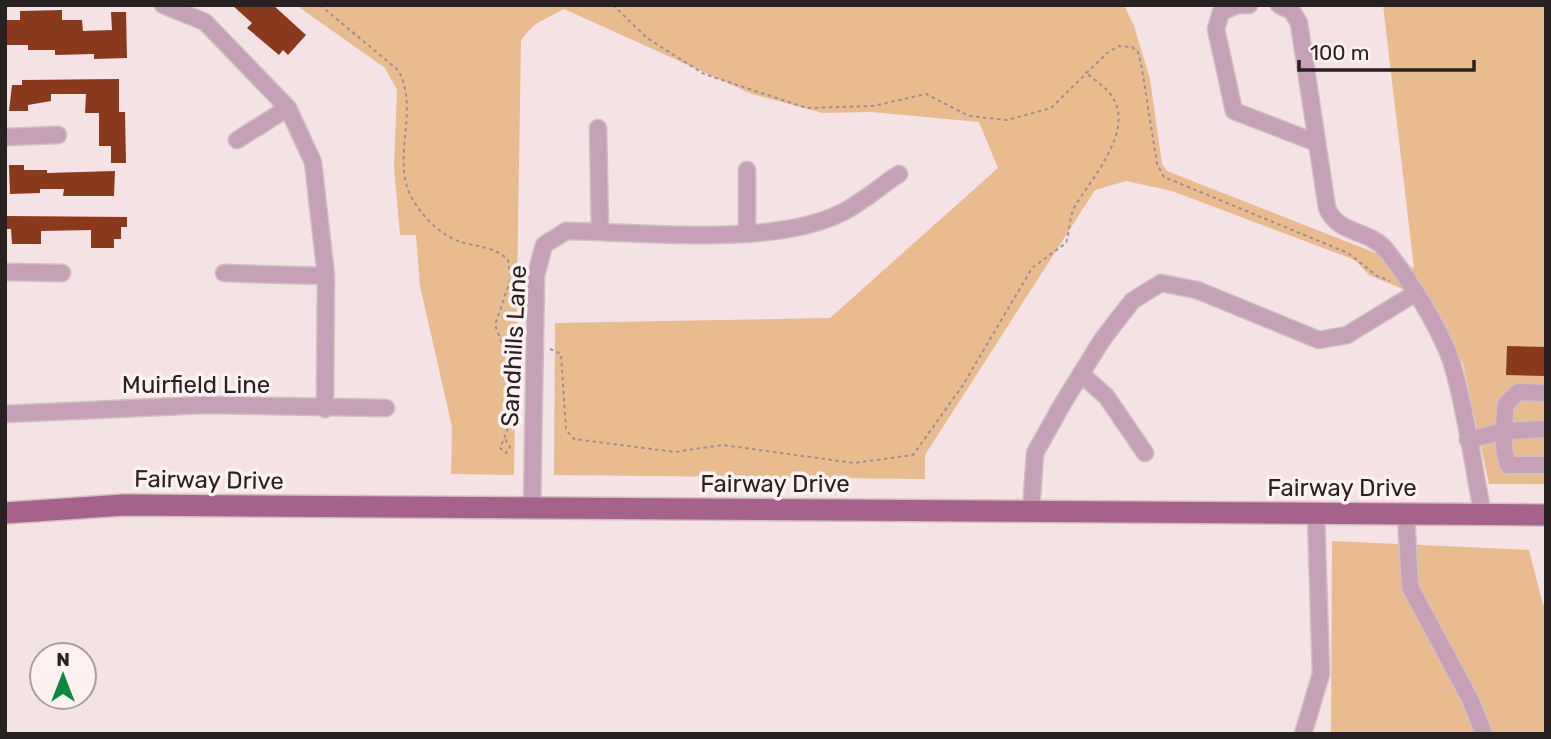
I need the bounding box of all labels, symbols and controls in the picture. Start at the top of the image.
scale bar [1299,28,1474,72]
text: 100 m [1310,40,1369,65]
street label: Sandhills Lane [496,264,532,428]
street label: Muirfield Line [122,371,270,399]
street label: Fairway Drive [134,465,284,495]
street label: Fairway Drive [700,470,850,498]
street label: Fairway Drive [1267,474,1417,502]
north arrow [28,641,98,711]
text: N [56,648,70,671]

